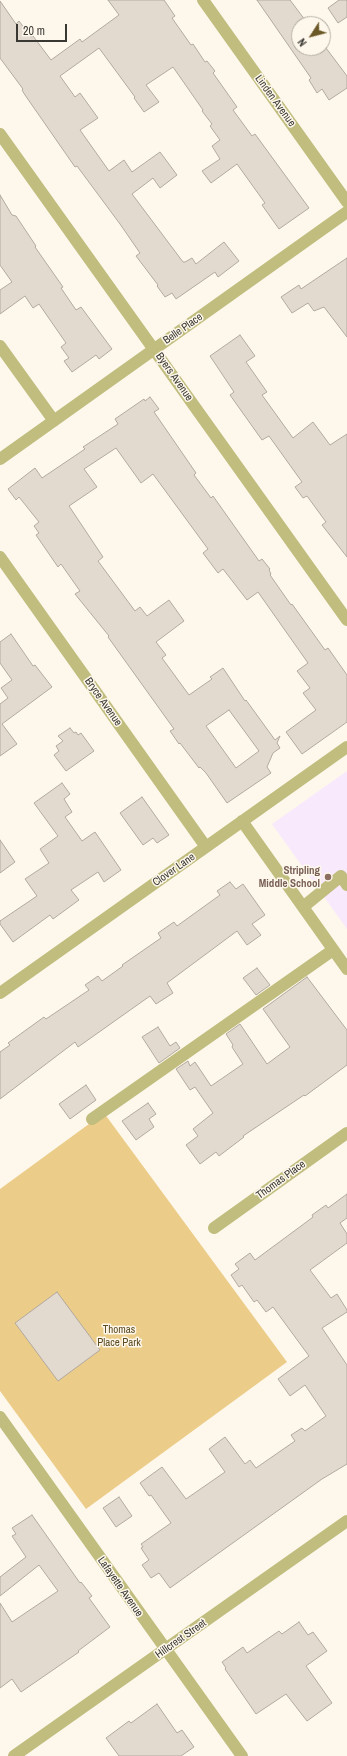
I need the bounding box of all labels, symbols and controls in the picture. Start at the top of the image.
scale bar [18,16,69,42]
north arrow [291,16,331,56]
text: 20 m [23,23,45,39]
text: N [295,36,310,49]
street label: Linden Avenue [252,73,298,129]
street label: Belle Place [161,311,205,347]
street label: Byers Avenue [153,350,195,404]
street label: Bryce Avenue [82,675,124,729]
street label: Clover Lane [150,851,198,889]
place label: Stripling Middle School [259,864,320,890]
marker: Stripling Middle School [323,872,333,882]
street label: Thomas Place [254,1158,308,1202]
park label: Thomas Place Park [97,1323,141,1349]
street label: Lafayette Avenue [95,1555,145,1619]
street label: Hillcrest Street [153,1617,209,1661]

